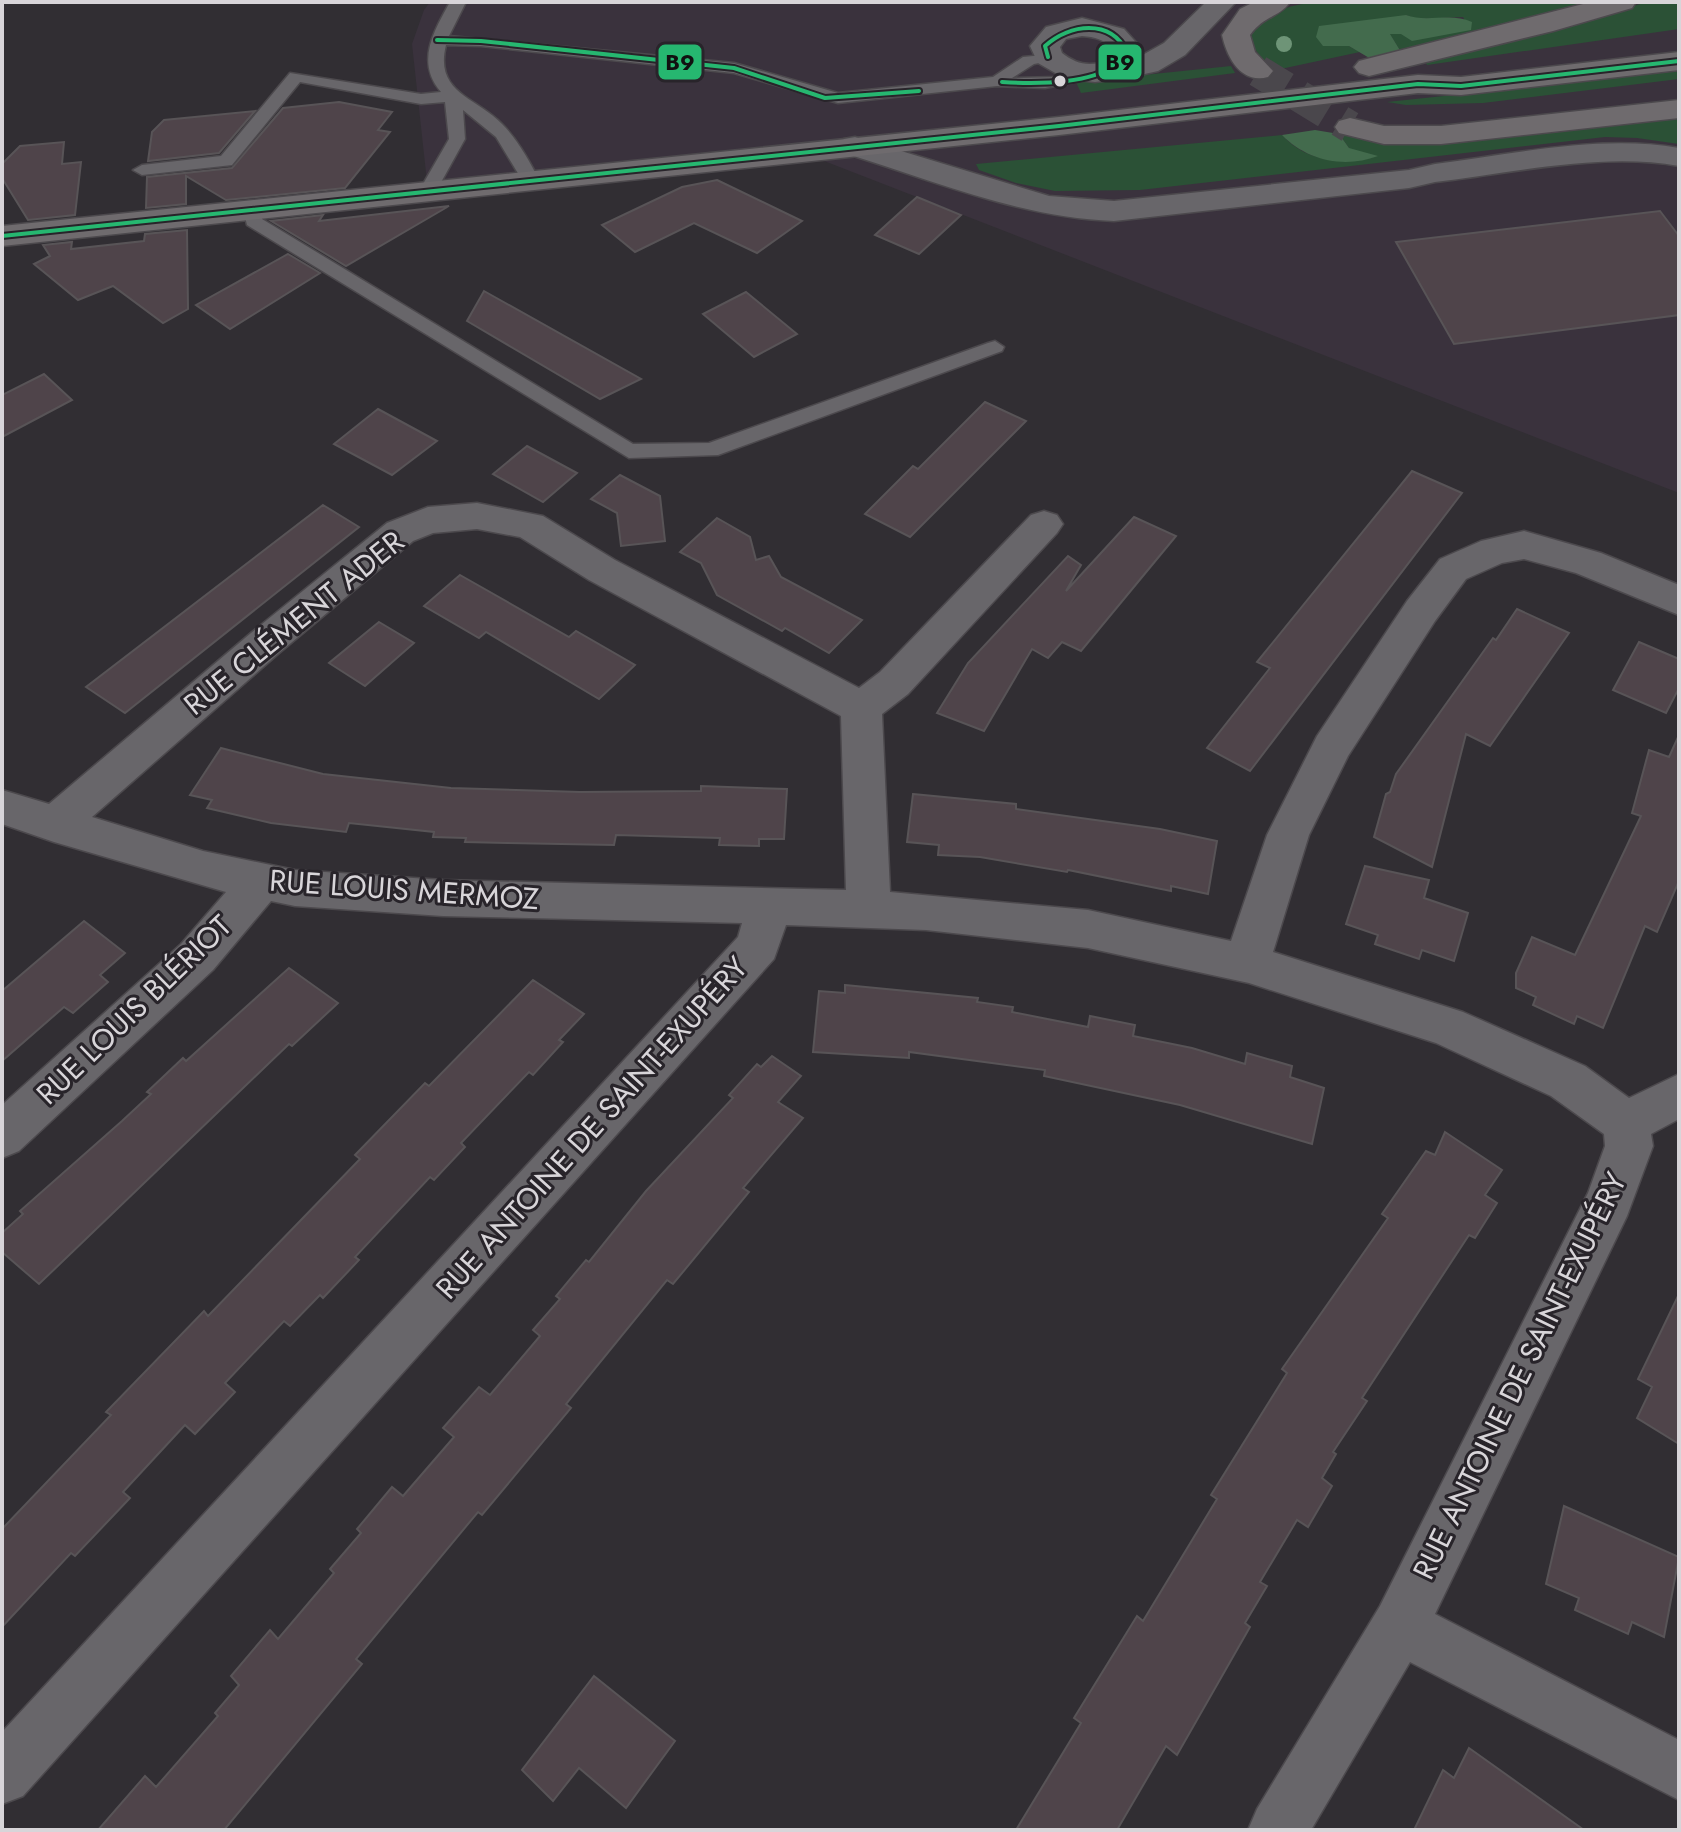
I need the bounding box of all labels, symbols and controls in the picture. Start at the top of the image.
line badge: B9 [657,43,703,81]
line badge: B9 [1097,43,1143,81]
text: B9 [665,46,695,78]
text: B9 [1105,46,1135,78]
unlabelled marker [1052,73,1068,89]
street label: RUE CLÉMENT ADER [174,520,413,725]
street label: RUE LOUIS MERMOZ [268,859,540,920]
street label: RUE LOUIS BLÉRIOT [26,905,241,1114]
street label: RUE ANTOINE DE SAINT-EXUPÉRY [426,947,758,1308]
street label: RUE ANTOINE DE SAINT-EXUPÉRY [1402,1165,1637,1586]

